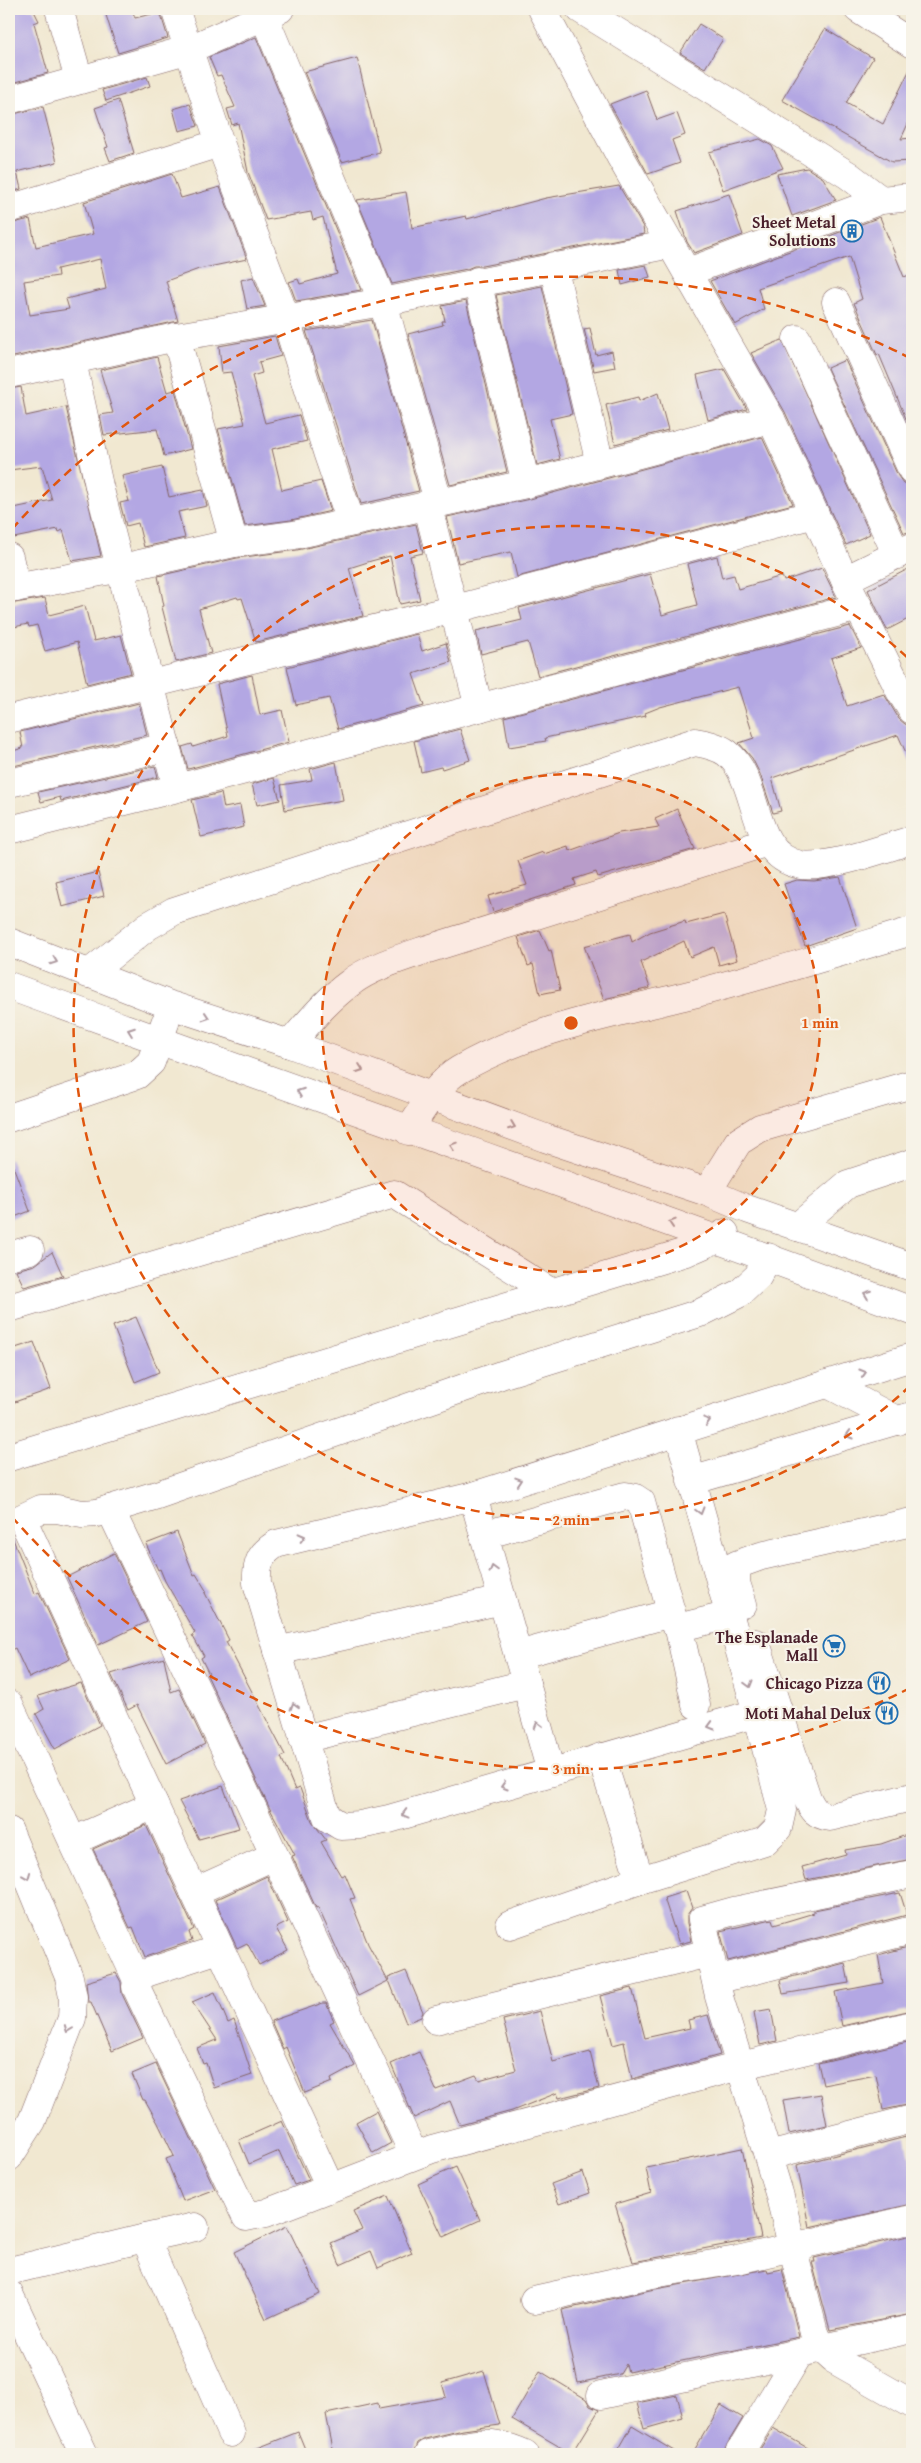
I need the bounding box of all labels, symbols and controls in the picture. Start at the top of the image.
place label: Sheet Metal Solutions [752,210,836,252]
building icon: Sheet Metal Solutions [840,219,864,243]
one-way arrow [49,955,58,965]
one-way arrow [202,1011,210,1021]
text: 1 min [801,1012,839,1033]
centre of rings [562,1014,580,1032]
one-way arrow [127,1027,135,1037]
one-way arrow [355,1063,364,1073]
one-way arrow [296,1088,305,1098]
one-way arrow [508,1120,516,1130]
one-way arrow [449,1142,458,1152]
one-way arrow [669,1219,677,1229]
one-way arrow [863,1290,871,1300]
one-way arrow [858,1369,866,1379]
one-way arrow [703,1417,711,1427]
one-way arrow [845,1430,853,1440]
one-way arrow [514,1477,523,1487]
one-way arrow [694,1506,705,1515]
text: 2 min [552,1509,590,1530]
one-way arrow [298,1533,306,1543]
one-way arrow [489,1565,499,1573]
place label: The Esplanade Mall [715,1625,818,1667]
supermarket icon: The Esplanade Mall [822,1634,846,1658]
place label: Chicago Pizza [766,1671,864,1695]
restaurant icon: Chicago Pizza [867,1671,891,1695]
one-way arrow [744,1679,754,1688]
place label: Moti Mahal Delux [745,1701,872,1725]
restaurant icon: Moti Mahal Delux [875,1701,899,1725]
one-way arrow [289,1703,299,1711]
one-way arrow [706,1720,715,1731]
one-way arrow [533,1721,543,1730]
text: 3 min [552,1758,590,1779]
one-way arrow [501,1780,509,1790]
one-way arrow [401,1809,409,1819]
one-way arrow [21,1871,32,1880]
one-way arrow [64,2024,74,2033]

